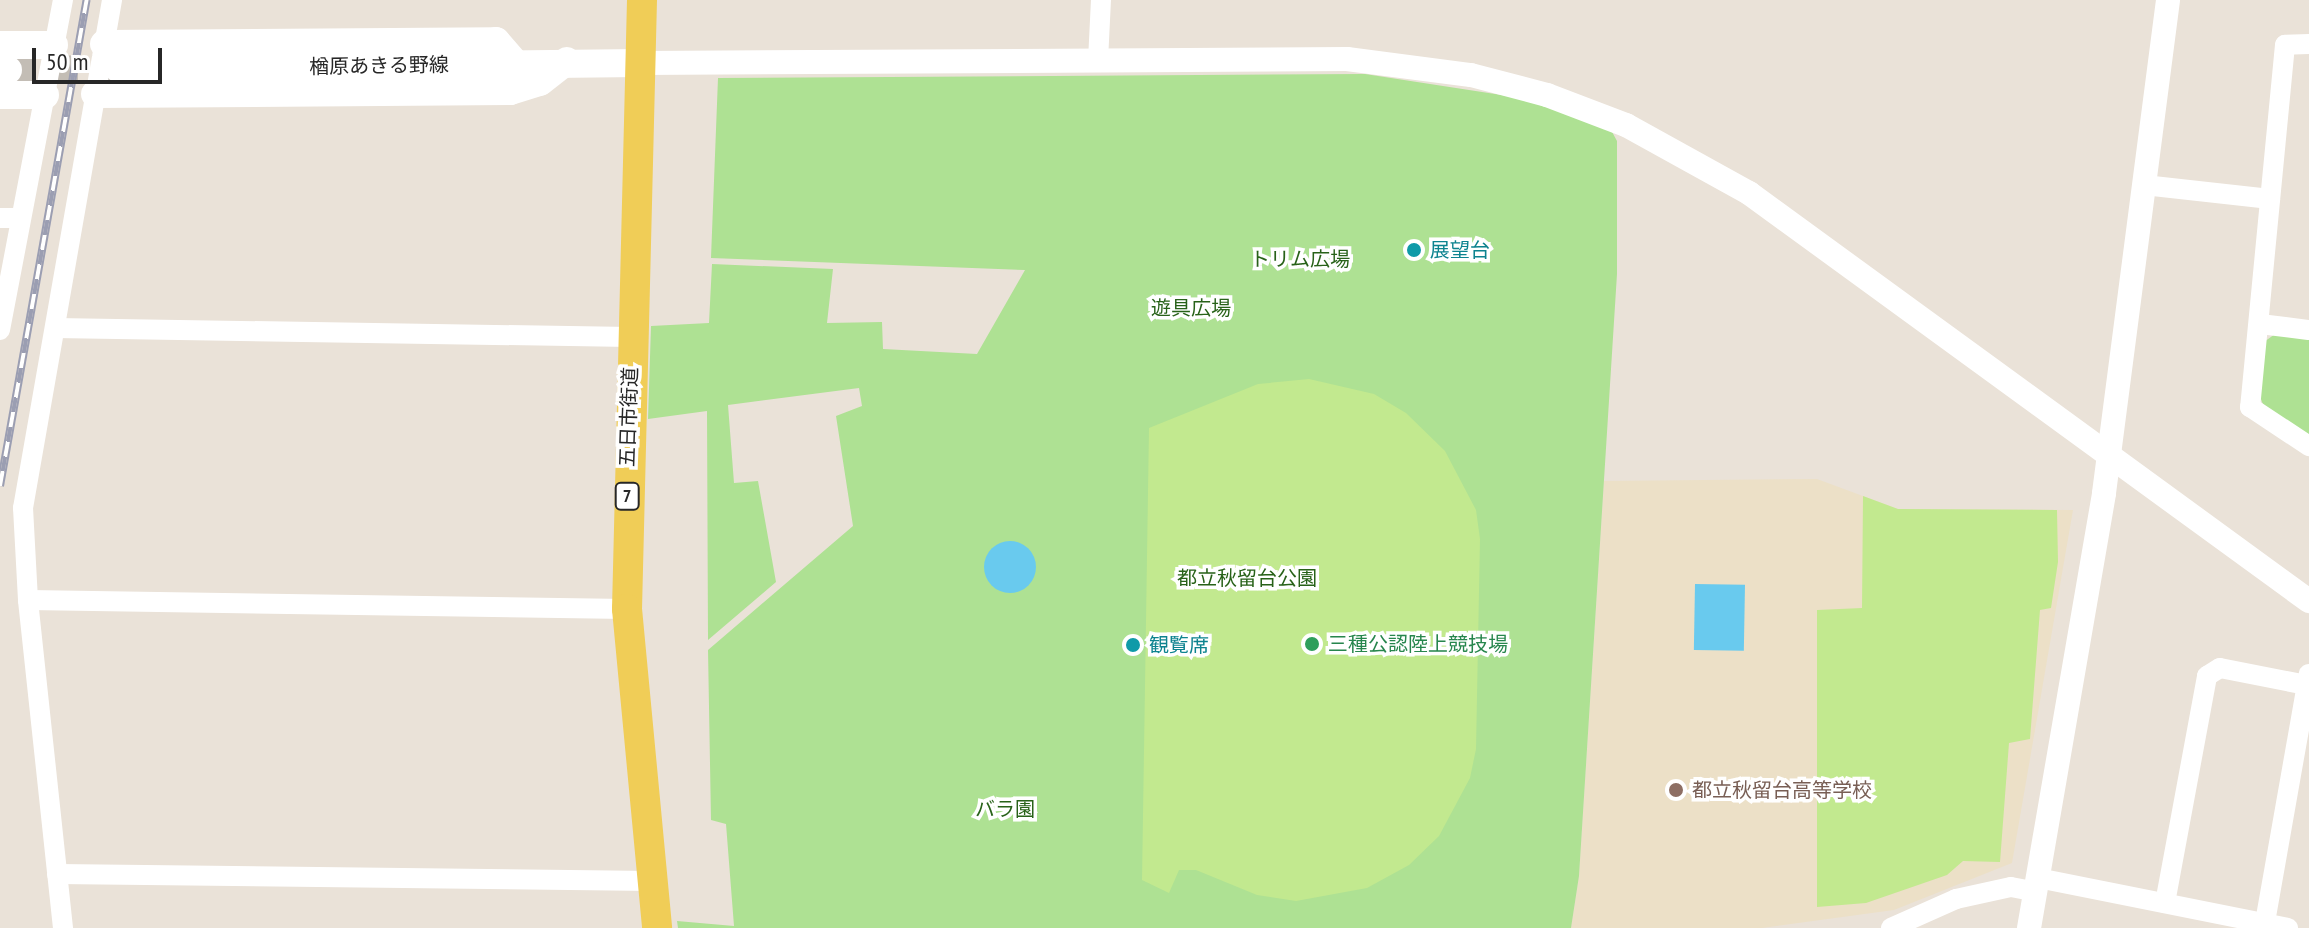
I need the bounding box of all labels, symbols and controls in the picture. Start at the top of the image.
scale bar [36,32,166,82]
text: 50 m [46,46,88,77]
street label: 楢原あきる野線 [309,53,449,79]
place label: 展望台 [1430,238,1490,262]
marker: 展望台 [1405,241,1423,259]
park label: トリム広場 [1250,247,1350,271]
park label: 遊具広場 [1151,296,1231,320]
street label: 五日市街道 [615,367,643,467]
road number: 7 [613,482,641,510]
park label: 都立秋留台公園 [1177,566,1317,590]
place label: 三種公認陸上競技場 [1328,632,1508,656]
place label: 観覧席 [1149,633,1209,657]
marker: 三種公認陸上競技場 [1303,635,1321,653]
marker: 観覧席 [1124,636,1142,654]
place label: 都立秋留台高等学校 [1692,778,1872,802]
marker: 都立秋留台高等学校 [1667,781,1685,799]
park label: バラ園 [975,797,1035,821]

